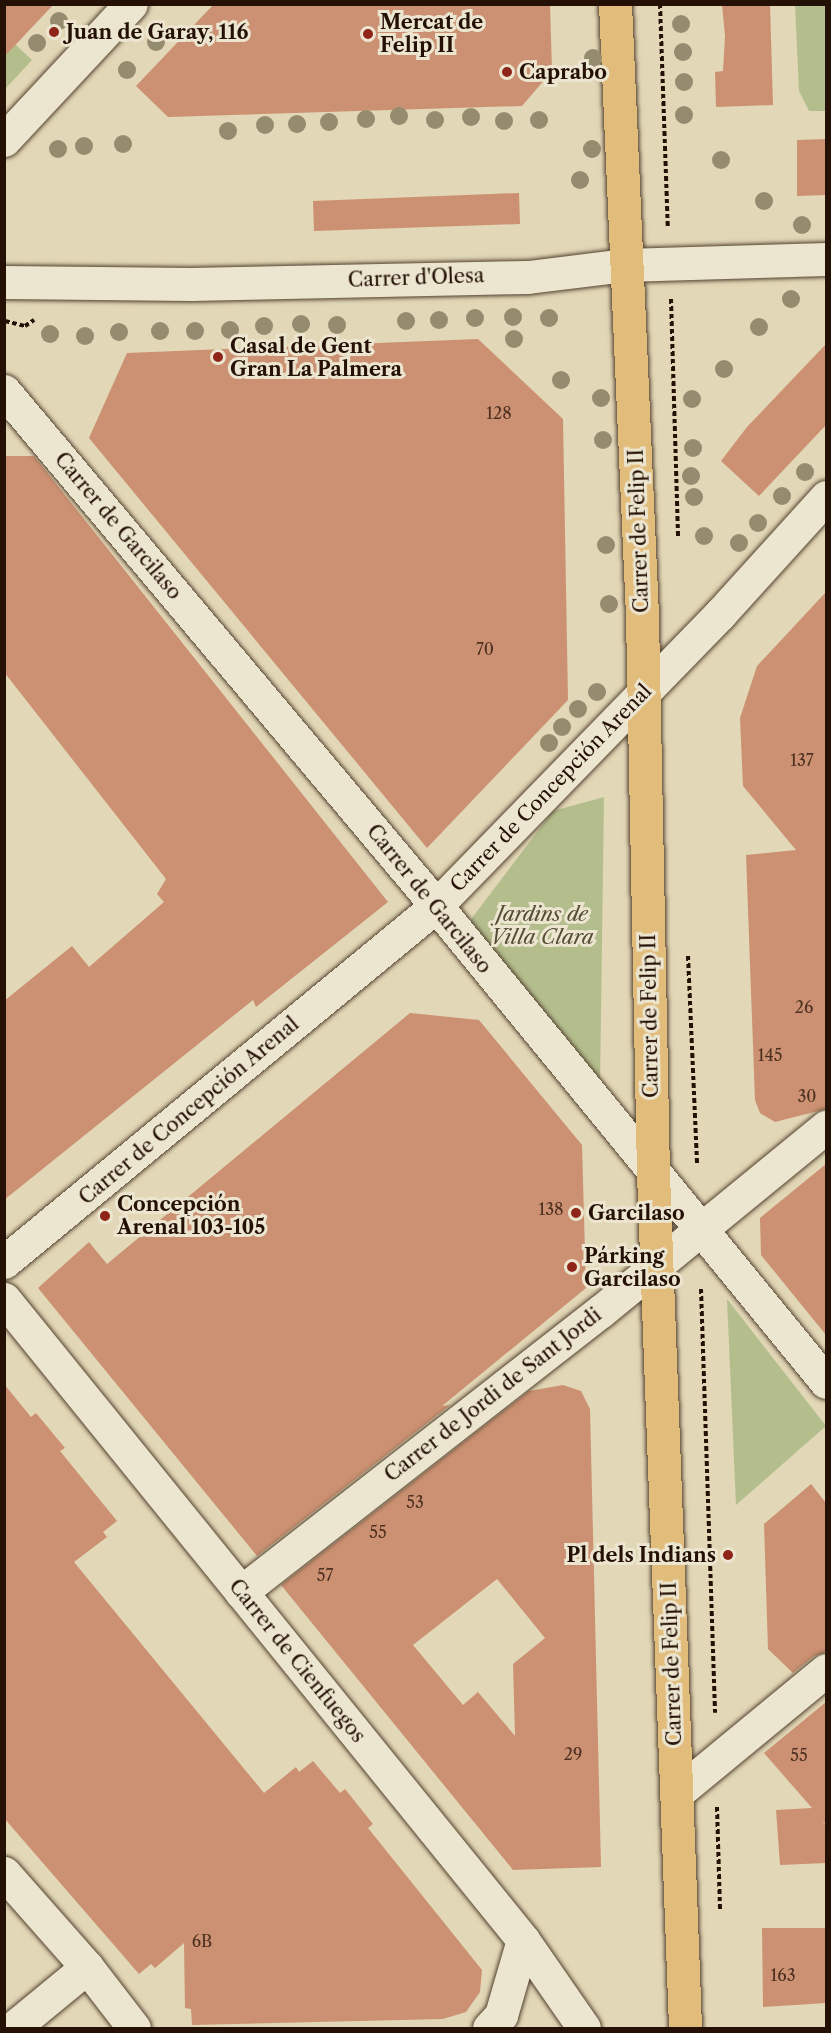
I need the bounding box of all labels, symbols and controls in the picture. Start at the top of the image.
place label: Mercat de Felip II [380,11,483,58]
place label: Juan de Garay, 116 [66,20,248,44]
marker: Juan de Garay, 116 [47,25,61,39]
marker: Mercat de Felip II [361,27,375,41]
place label: Caprabo [519,60,607,84]
marker: Caprabo [500,65,514,79]
street label: Carrer d'Olesa [347,264,485,292]
place label: Casal de Gent Gran La Palmera [230,334,402,381]
marker: Casal de Gent Gran La Palmera [211,350,225,364]
house number: 128 [486,403,512,423]
street label: Carrer de Garcilaso [49,447,187,605]
street label: Carrer de Felip II [624,448,654,614]
house number: 70 [476,639,494,659]
street label: Carrer de Concepción Arenal [445,679,657,897]
house number: 137 [790,750,814,770]
street label: Carrer de Garcilaso [361,820,497,978]
park label: Jardins de Villa Clara [490,902,594,949]
street label: Carrer de Felip II [637,934,663,1098]
house number: 26 [795,997,813,1017]
street label: Carrer de Concepción Arenal [74,1012,304,1210]
house number: 145 [758,1045,782,1065]
house number: 30 [798,1086,816,1106]
place label: Concepción Arenal 103-105 [117,1192,265,1239]
house number: 138 [538,1199,564,1219]
place label: Garcilaso [588,1201,685,1225]
marker: Garcilaso [569,1206,583,1220]
marker: Concepción Arenal 103-105 [98,1209,112,1223]
place label: Párking Garcilaso [584,1244,681,1291]
marker: Párking Garcilaso [565,1260,579,1274]
street label: Carrer de Jordi de Sant Jordi [380,1303,606,1487]
house number: 53 [406,1492,424,1512]
house number: 55 [369,1522,387,1542]
place label: Pl dels Indians [566,1543,716,1567]
marker: Pl dels Indians [721,1548,735,1562]
house number: 57 [317,1565,333,1585]
street label: Carrer de Cienfuegos [224,1574,370,1748]
street label: Carrer de Felip II [657,1581,687,1747]
house number: 29 [564,1744,582,1764]
house number: 55 [790,1745,808,1765]
house number: 6B [192,1931,212,1951]
house number: 163 [771,1965,795,1985]

